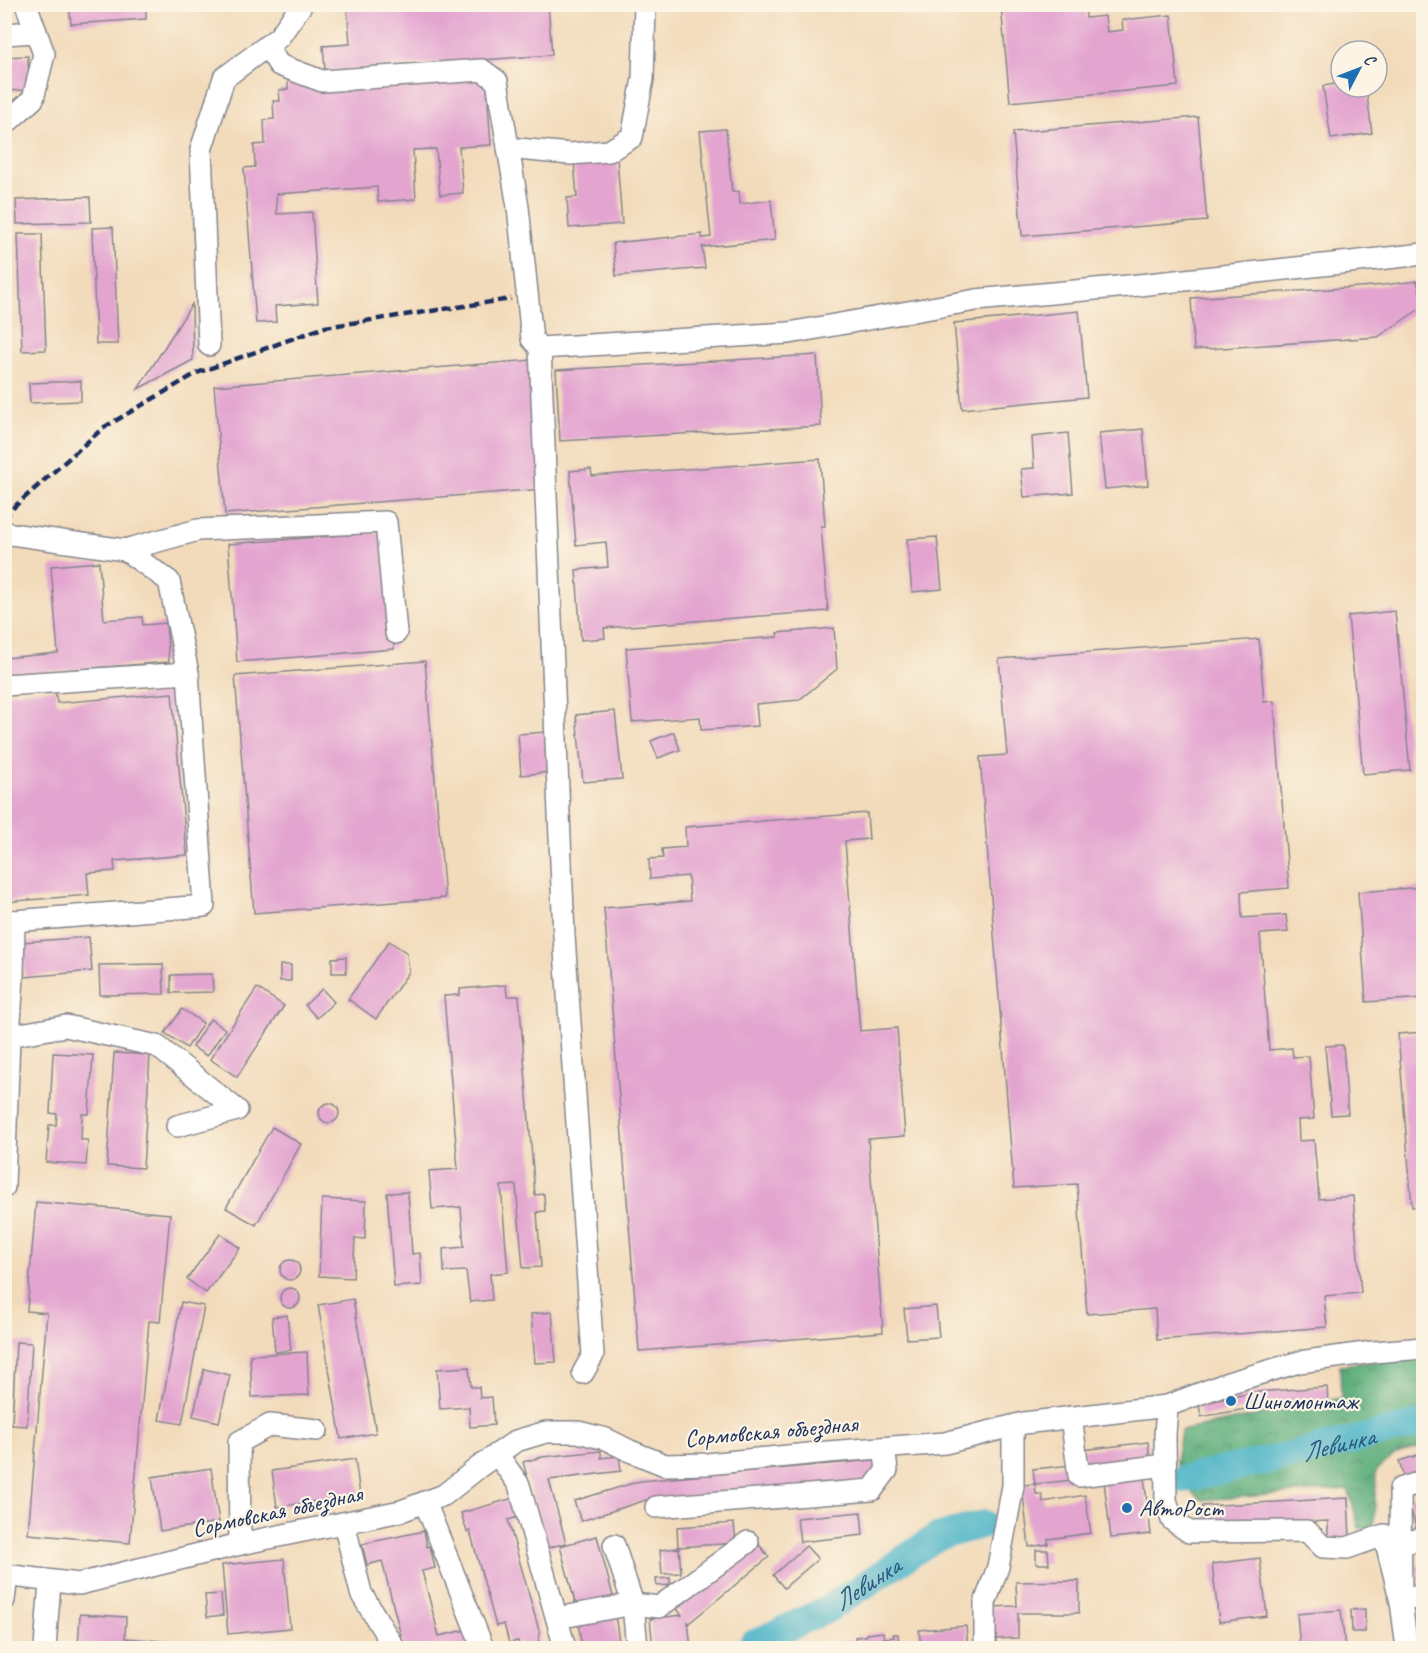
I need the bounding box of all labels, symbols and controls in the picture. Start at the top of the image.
north arrow [1329,39,1389,99]
text: С [1359,50,1381,71]
place label: Шиномонтаж [1243,1386,1360,1416]
marker: Шиномонтаж [1224,1394,1238,1408]
street label: Сормовская объездная [684,1408,860,1454]
water label: Левинка [1298,1418,1381,1469]
street label: Сормовская объездная [189,1478,367,1545]
place label: АвтоРост [1139,1493,1224,1523]
marker: АвтоРост [1120,1501,1134,1515]
water label: Левинка [827,1548,909,1618]

